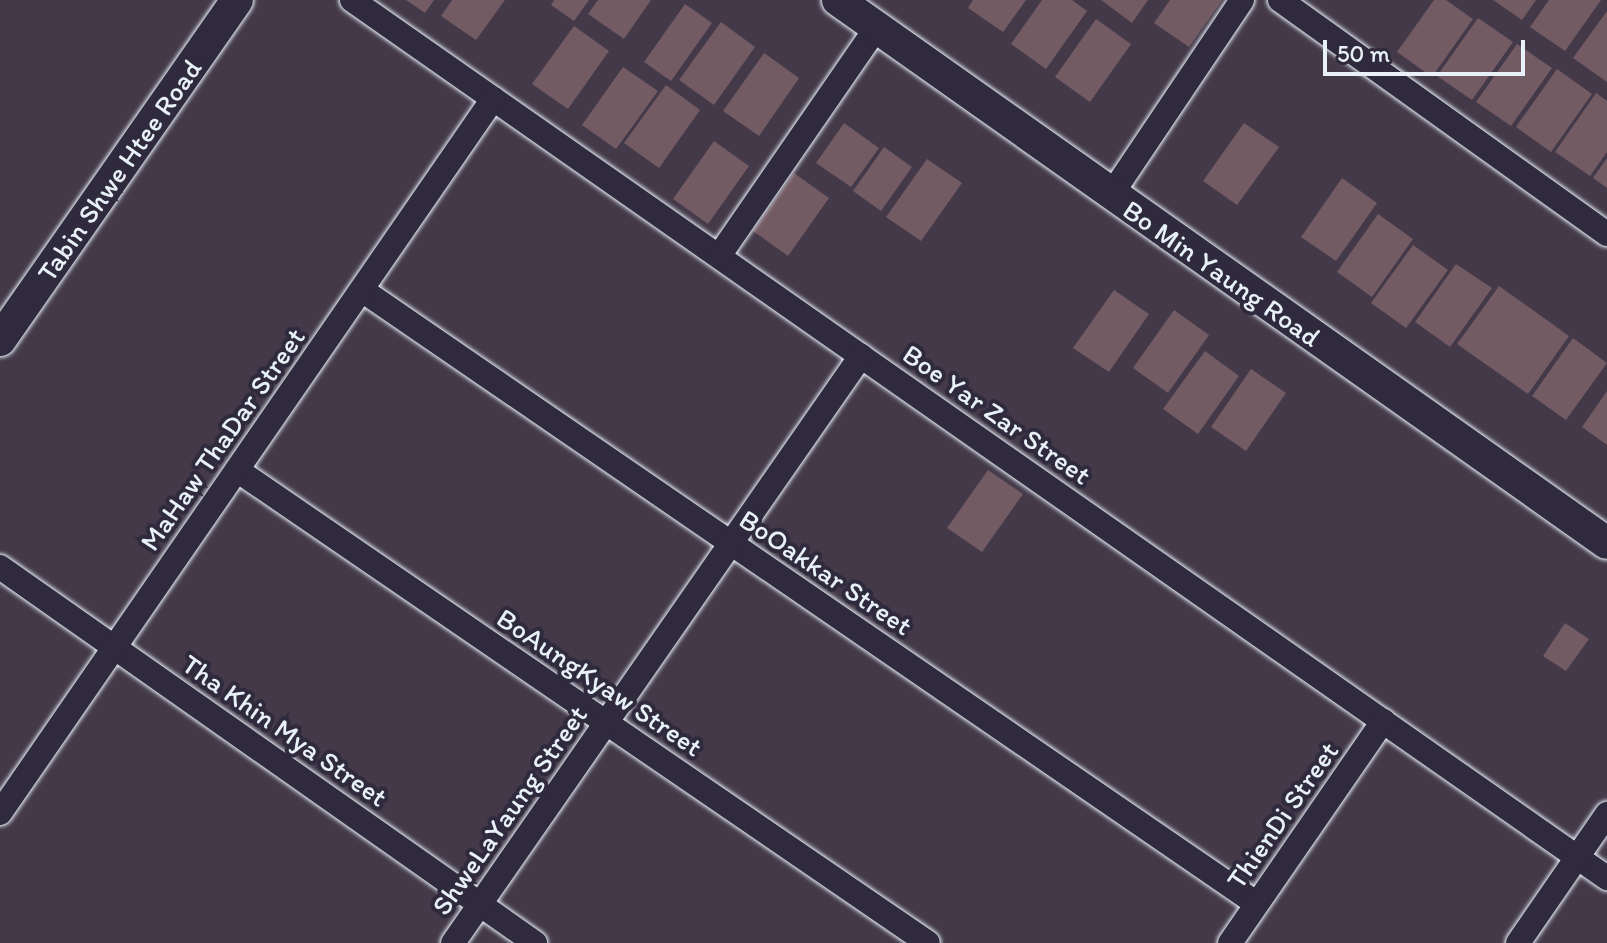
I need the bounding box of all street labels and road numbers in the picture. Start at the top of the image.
street label: Tabin Shwe Htee Road [30,53,208,287]
street label: Bo Min Yaung Road [1118,193,1326,353]
street label: MaHaw ThaDar Street [133,322,311,556]
street label: Boe Yar Zar Street [897,337,1097,491]
street label: BoOakkar Street [733,502,919,642]
street label: BoAungKyaw Street [491,601,709,763]
street label: Tha Khin Mya Street [176,647,394,813]
street label: ShweLaYaung Street [424,699,594,921]
street label: ThienDi Street [1219,735,1345,895]

